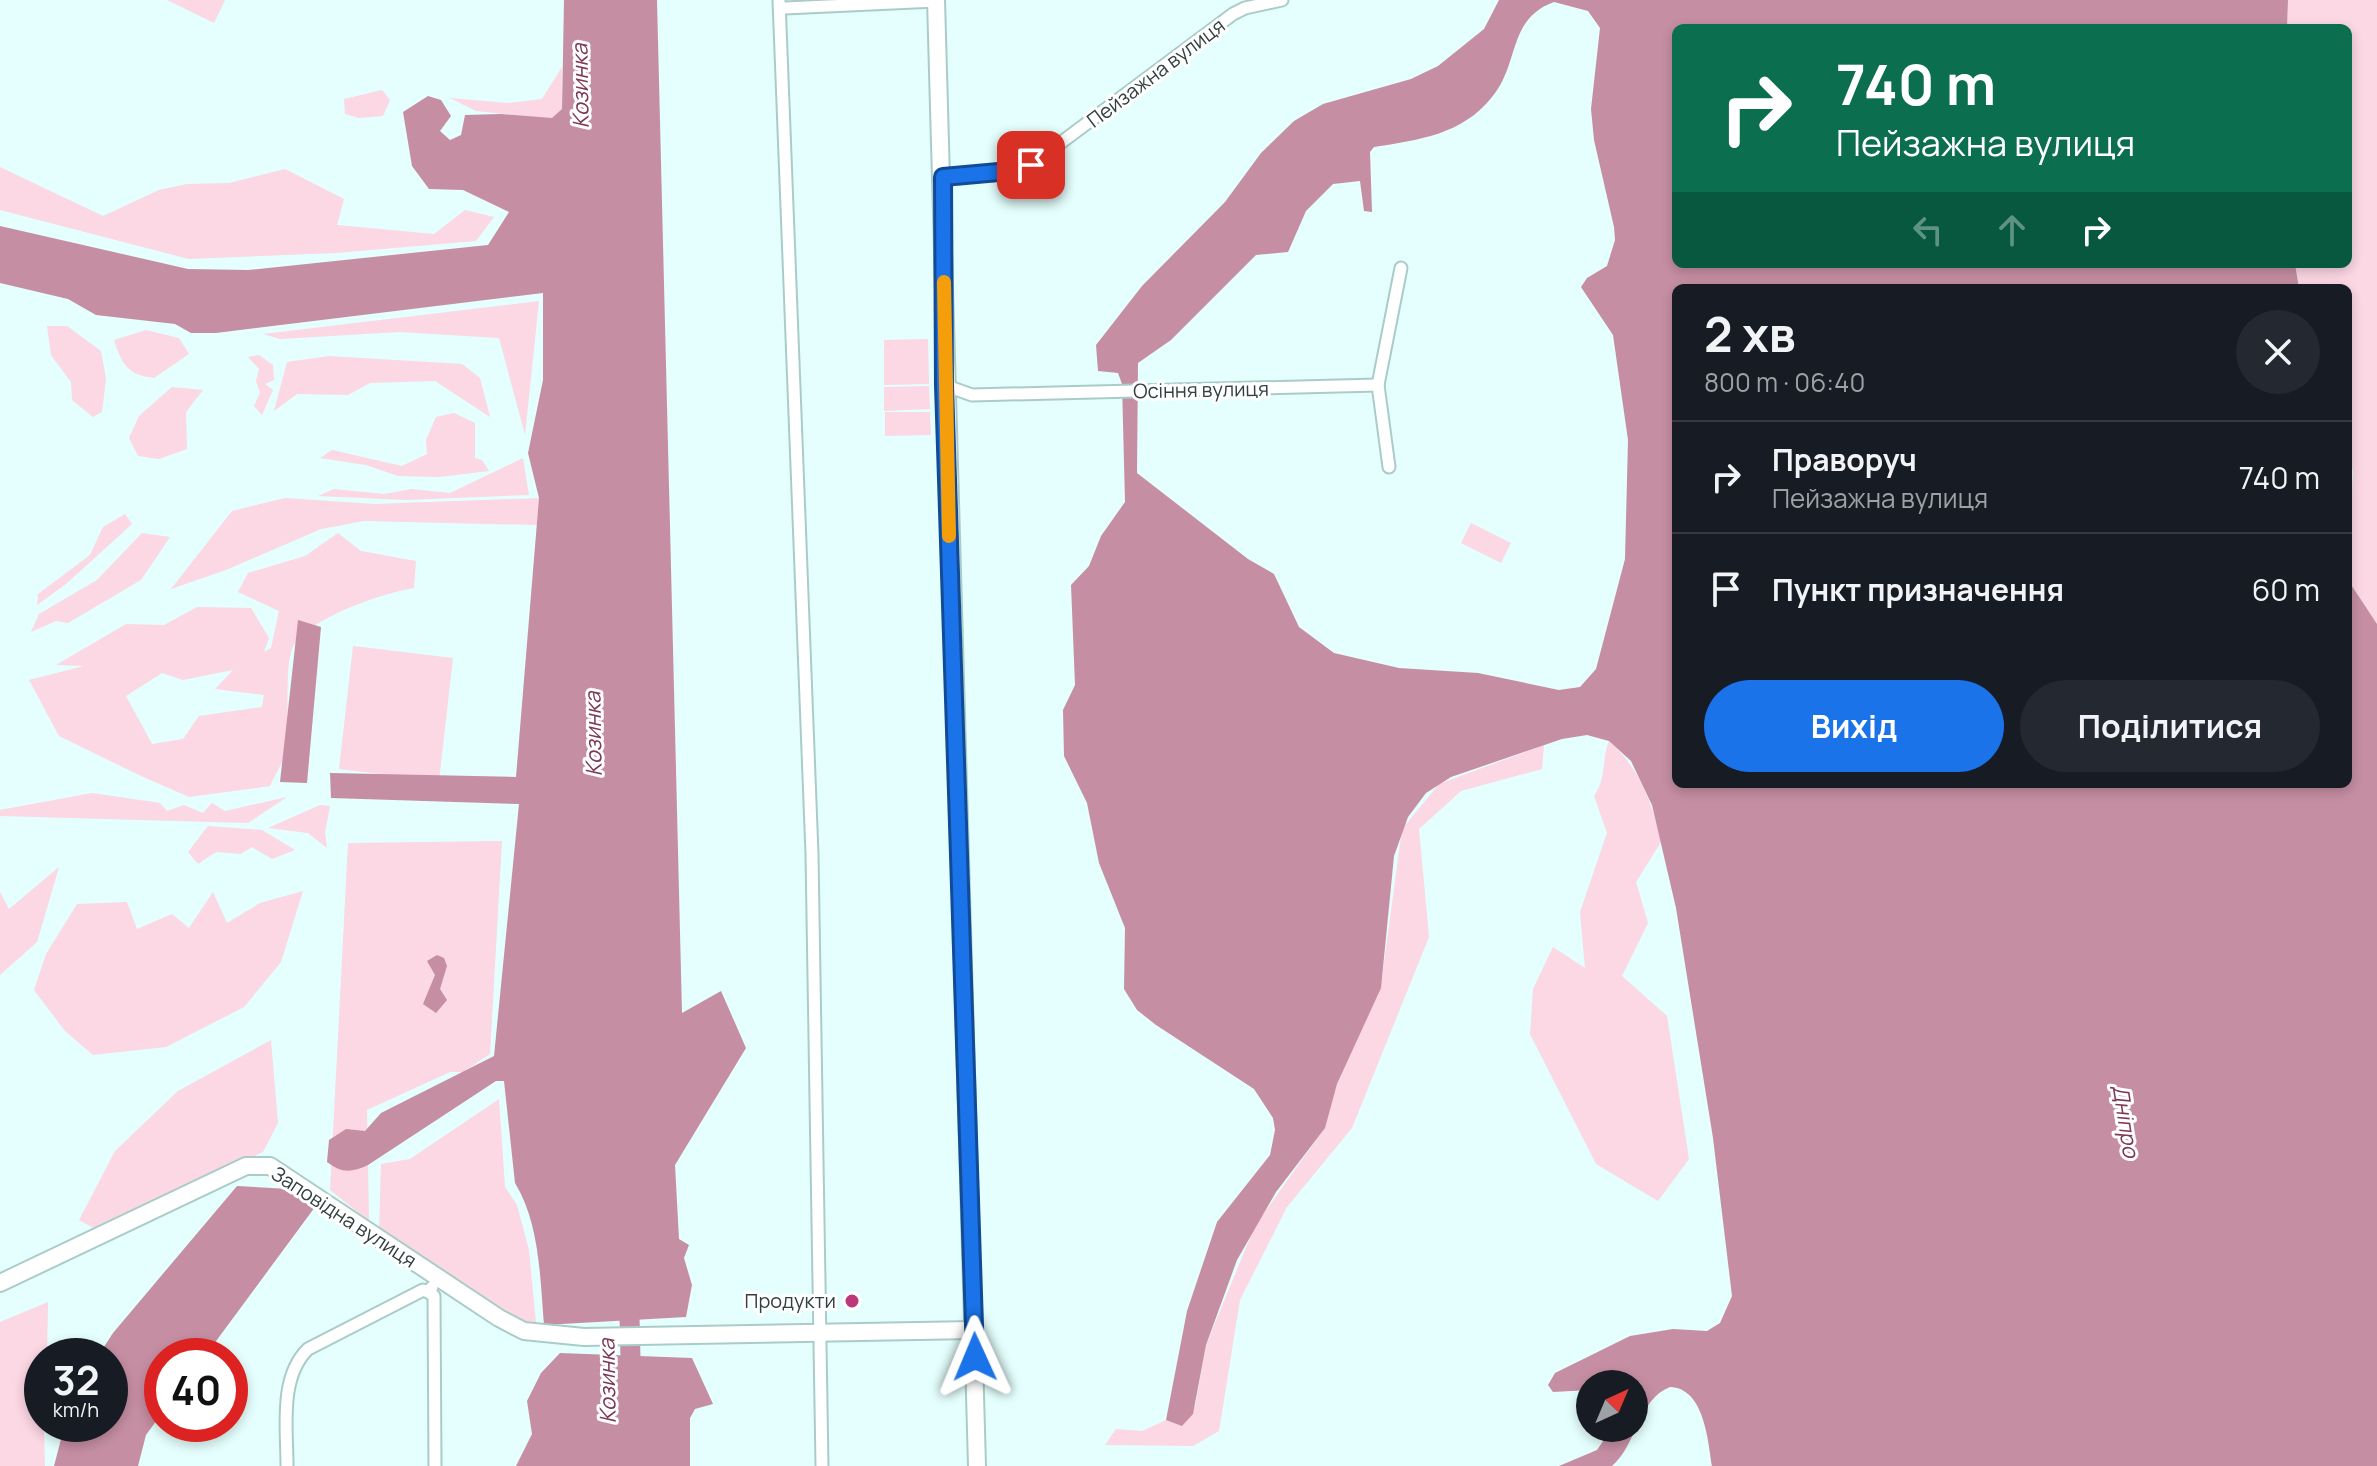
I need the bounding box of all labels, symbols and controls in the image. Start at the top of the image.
street label: Пейзажна вулиця [1081,12,1230,133]
water label: Козинка [564,42,596,129]
text: 740 m [1836,45,1996,122]
icon: right [1704,56,1808,160]
text: Пейзажна вулиця [1836,118,2135,167]
pin [997,131,1065,199]
icon: arrive [1009,143,1053,187]
icon: left [1906,208,1950,252]
icon: ahead [1990,208,2034,252]
icon: right [2074,208,2118,252]
text: 2 хв [1704,301,1796,366]
button: close [2236,310,2320,394]
text: 800 m · 06:40 [1704,364,1865,400]
street label: Осіння вулиця [1133,375,1269,404]
text: Праворуч [1772,439,1917,480]
icon: right [1704,455,1748,499]
text: 740 m [2239,457,2320,498]
text: Пейзажна вулиця [1772,480,1988,516]
icon: arrive [1704,567,1748,611]
text: Пункт призначення [1772,569,2064,610]
text: 60 m [2252,569,2320,610]
button: Вихід [1704,680,2004,772]
button: Поділитися [2020,680,2320,772]
water label: Козинка [577,690,609,777]
water label: Дніпро [2105,1083,2147,1161]
street label: Заповідна вулиця [267,1160,422,1274]
place label: Продукти [745,1287,836,1314]
marker: Продукти [843,1292,861,1310]
position arrow [933,1315,1017,1399]
water label: Козинка [591,1337,623,1424]
speed limit sign: 40 [144,1338,248,1442]
text: 32 [52,1352,100,1407]
north arrow [1576,1370,1648,1442]
map controls [1576,1370,1648,1442]
text: km/h [53,1396,99,1423]

